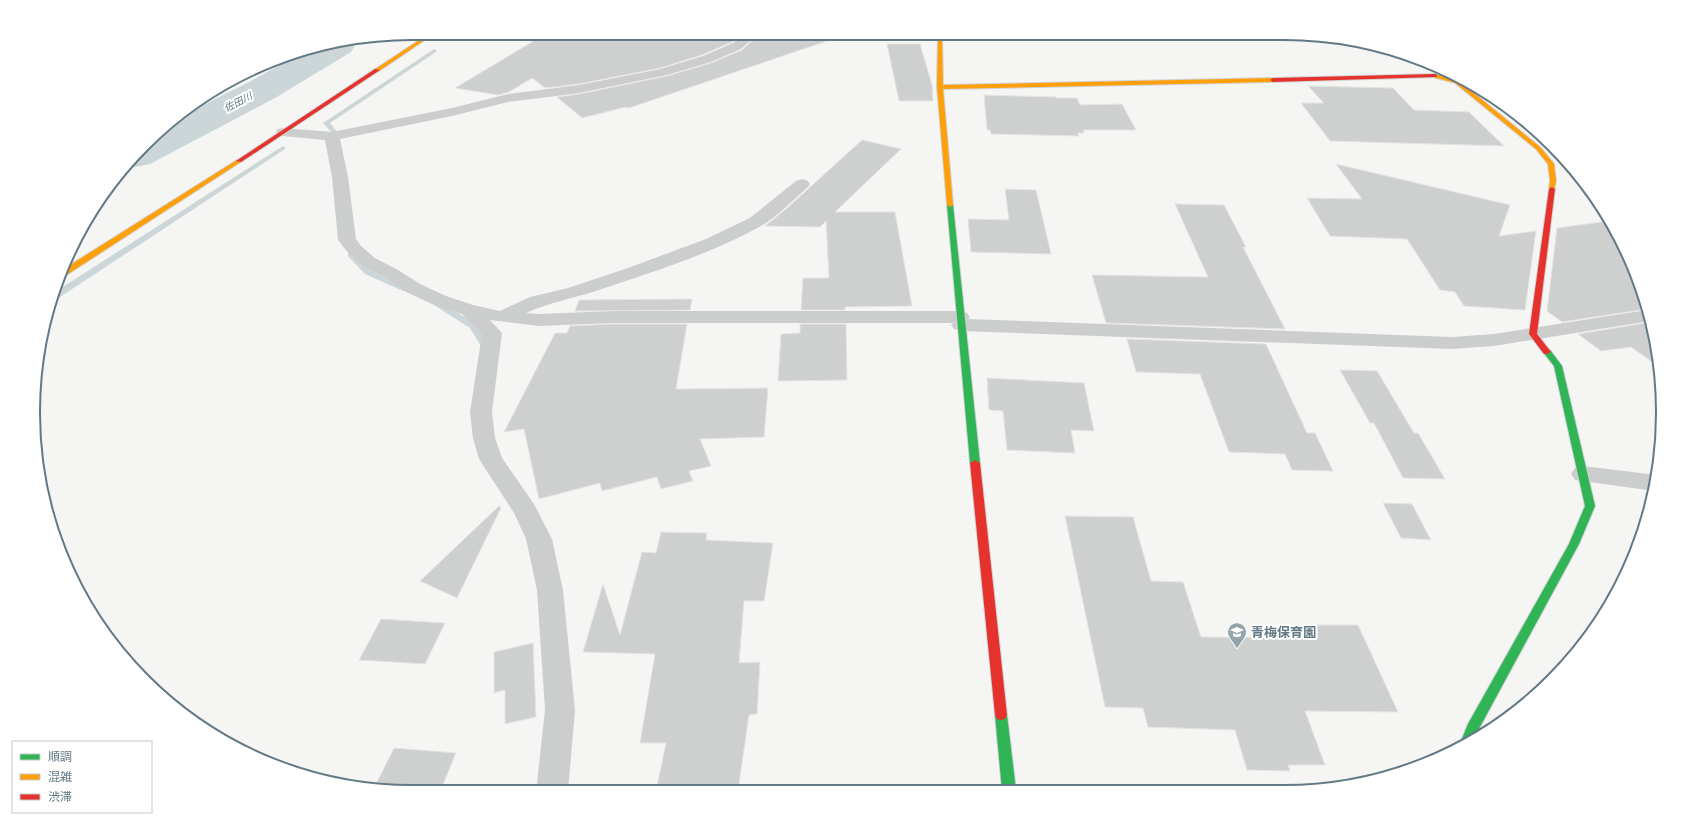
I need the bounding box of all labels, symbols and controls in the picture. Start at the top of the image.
water label: 佐田川 [222,89,255,115]
school or university icon: 青梅保育園 [1226,621,1248,649]
place label: 青梅保育園 [1251,624,1316,641]
legend [12,741,152,813]
text: 順調 [48,749,72,764]
text: 混雑 [48,769,72,784]
text: 渋滞 [48,789,72,804]

